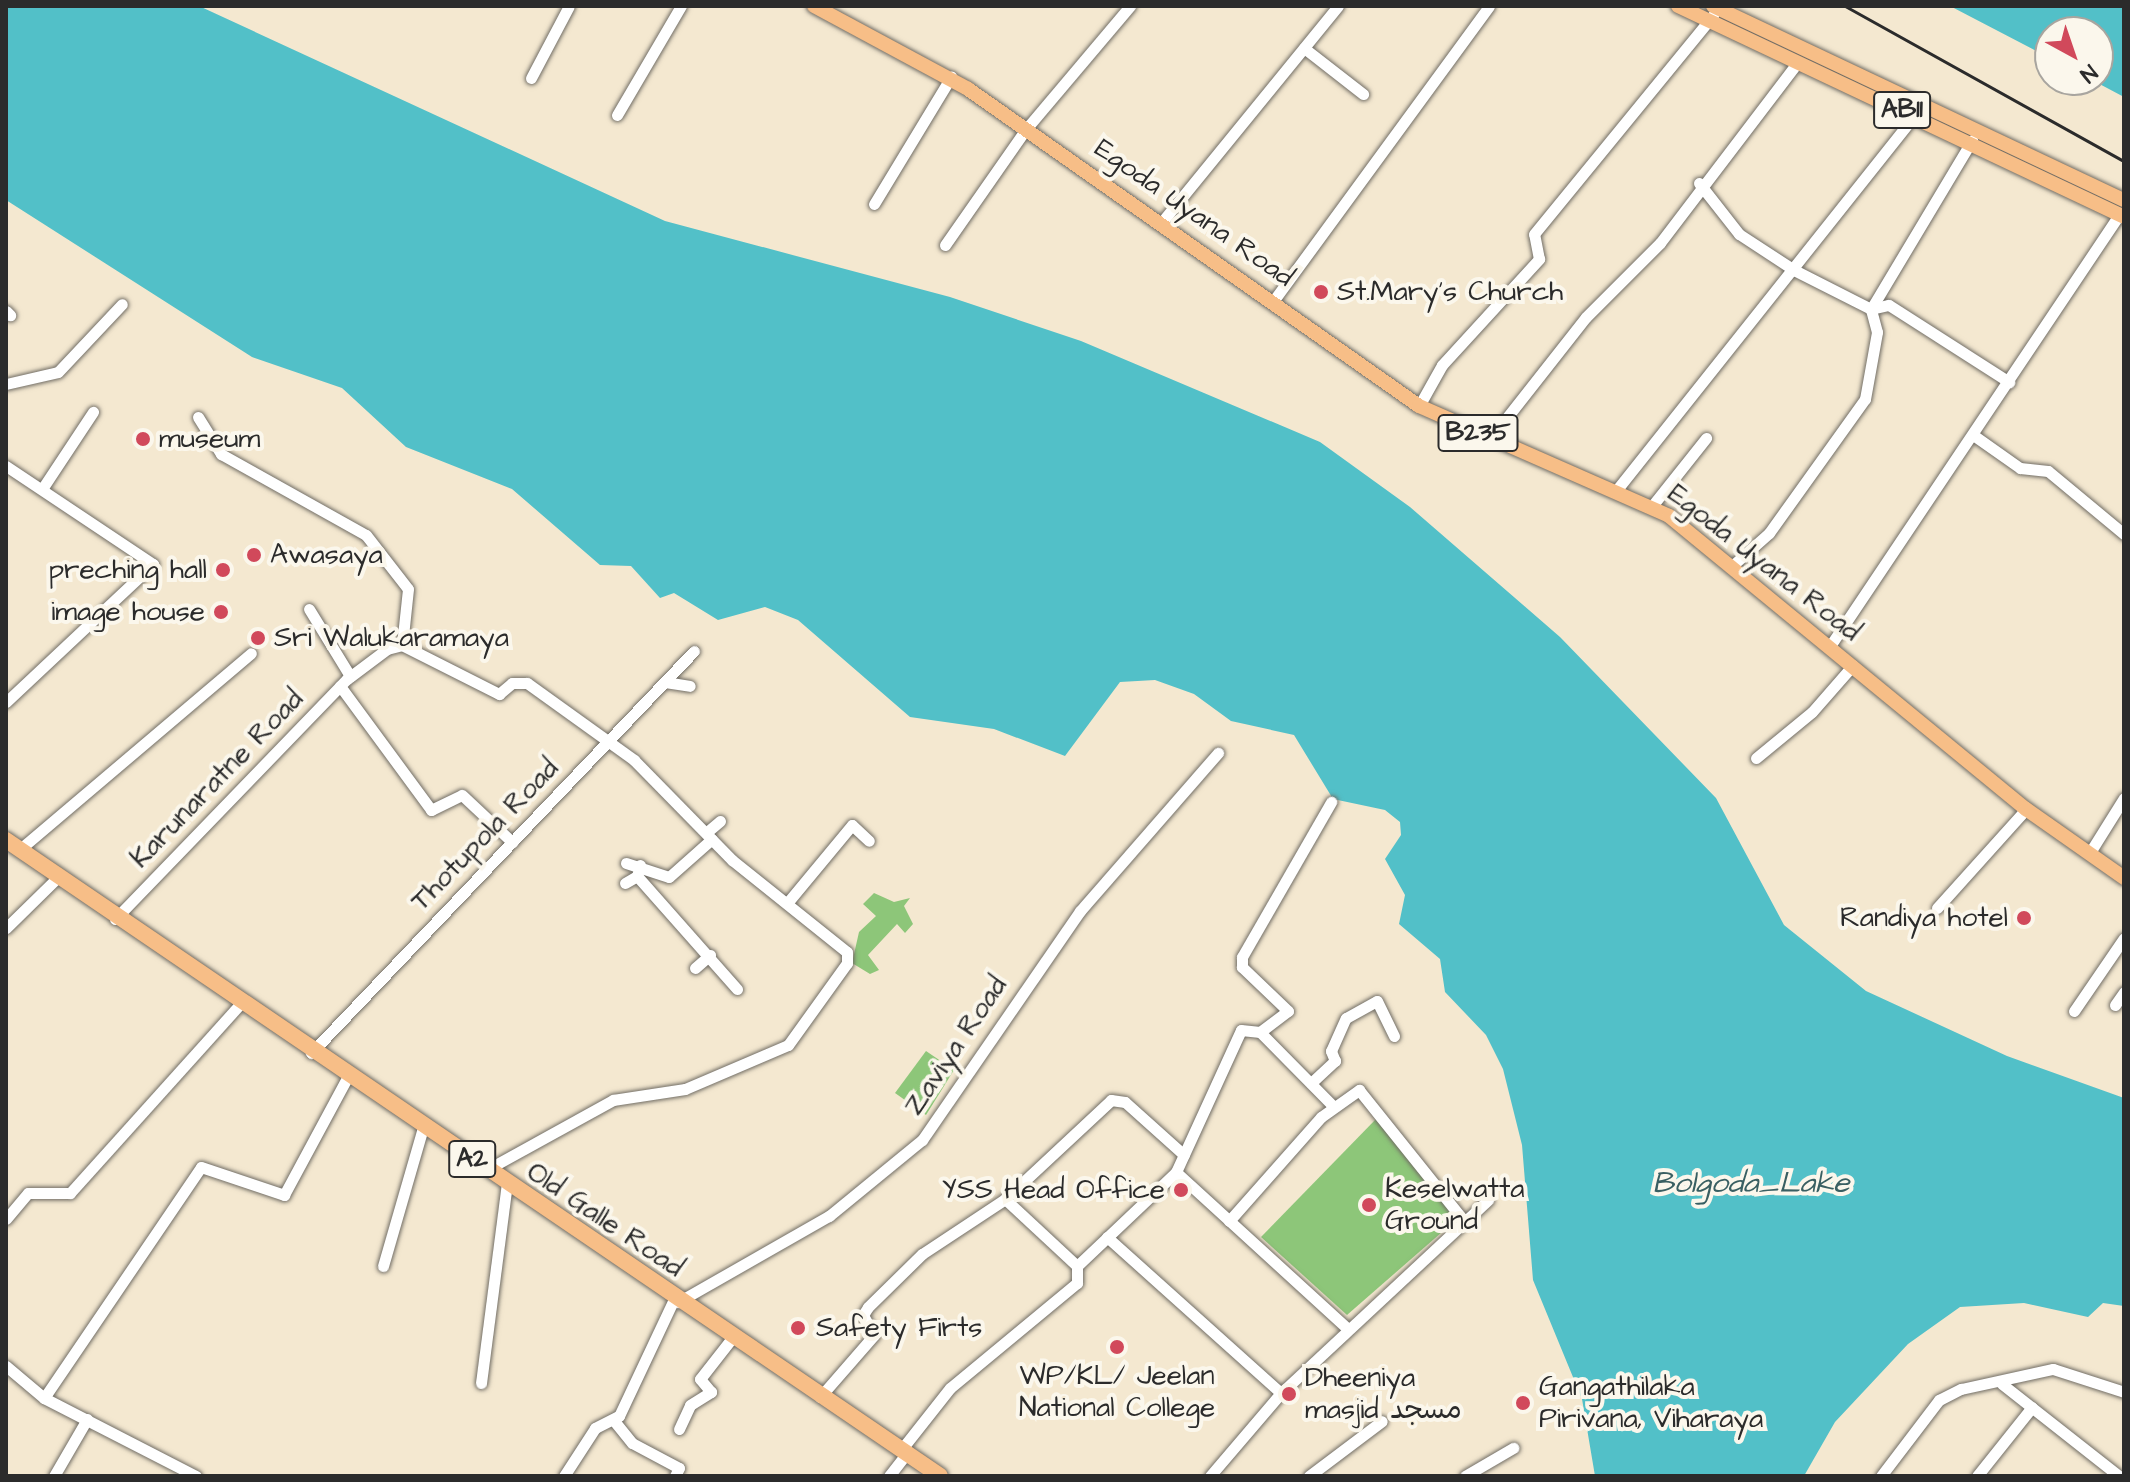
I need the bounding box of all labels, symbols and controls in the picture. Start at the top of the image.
north arrow [2034,16,2114,96]
text: N [2073,57,2104,90]
road number: AB11 [1872,88,1932,132]
street label: Egoda Uyana Road [1088,132,1300,294]
place label: St.Mary's Church [1337,275,1563,309]
marker: St.Mary's Church [1312,283,1330,301]
road number: B235 [1436,411,1520,455]
place label: museum [159,422,260,456]
marker: museum [134,430,152,448]
street label: Egoda Uyana Road [1661,477,1867,649]
place label: Awasaya [270,538,383,572]
marker: Awasaya [245,546,263,564]
place label: preching hall [48,553,207,587]
marker: preching hall [214,561,232,579]
place label: image house [51,595,205,629]
marker: image house [212,603,230,621]
place label: Sri Walukaramaya [274,621,509,655]
marker: Sri Walukaramaya [249,629,267,647]
street label: Karunaratne Road [123,683,311,875]
street label: Thotupola Road [404,752,566,918]
place label: Randiya hotel [1840,901,2008,935]
marker: Randiya hotel [2015,909,2033,927]
street label: Zaviya Road [897,970,1015,1122]
road number: A2 [448,1137,496,1181]
street label: Old Galle Road [520,1155,690,1285]
water label: Bolgoda_Lake [1652,1165,1850,1201]
place label: Keselwatta Ground [1385,1172,1524,1238]
place label: YSS Head Office [942,1173,1165,1207]
marker: YSS Head Office [1172,1181,1190,1199]
marker: Keselwatta Ground [1360,1196,1378,1214]
place label: Safety Firts [816,1311,982,1345]
marker: Safety Firts [787,1317,809,1339]
marker: WP/KL/ Jeelan National College [1108,1338,1126,1356]
place label: WP/KL/ Jeelan National College [1019,1359,1215,1425]
place label: Dheeniya masjid مسجد [1305,1361,1462,1427]
place label: Gangathilaka Pirivana, Viharaya [1539,1370,1763,1436]
marker: Dheeniya masjid مسجد [1280,1385,1298,1403]
marker: Gangathilaka Pirivana, Viharaya [1514,1394,1532,1412]

